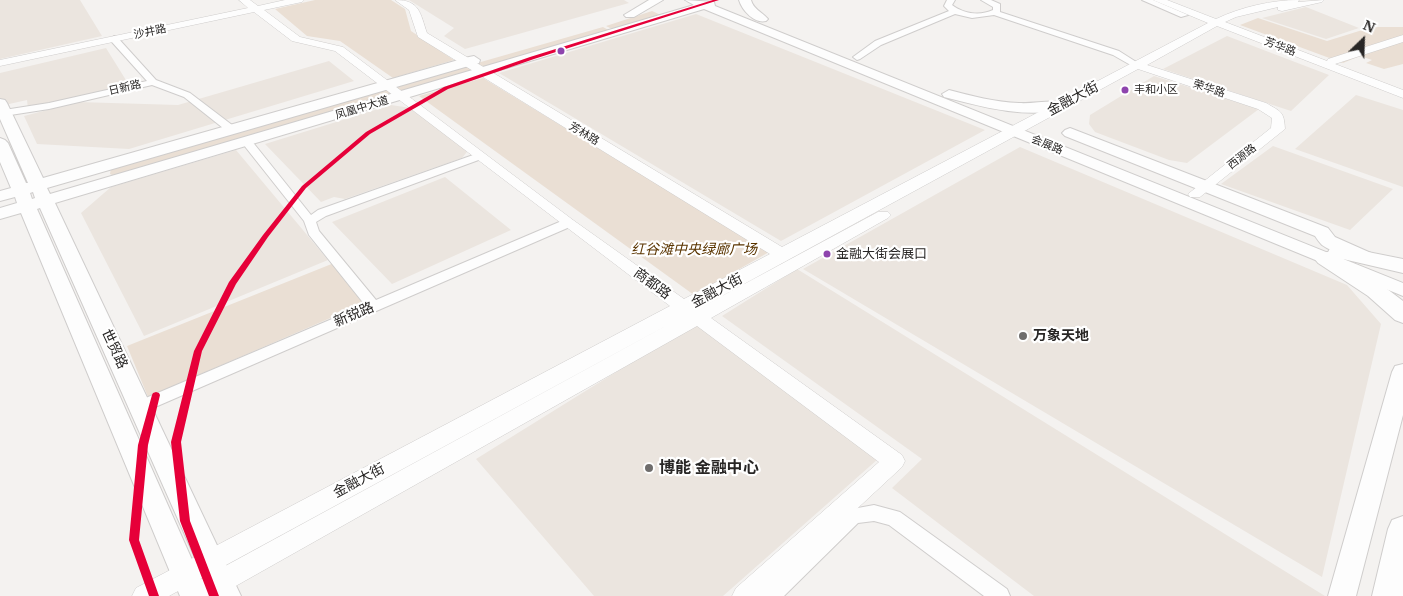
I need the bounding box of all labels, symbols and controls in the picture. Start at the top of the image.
north arrow [1338,15,1388,65]
text: N [1360,16,1378,37]
street label: 沙井路 [132,22,168,42]
street label: 芳华路 [1262,35,1298,59]
unlabelled marker [556,46,566,56]
street label: 日新路 [107,78,143,98]
street label: 金融大街 [1044,78,1102,120]
street label: 荣华路 [1191,78,1227,100]
place label: 丰和小区 [1134,83,1178,97]
marker: 丰和小区 [1120,85,1130,95]
street label: 凤凰中大道 [334,94,390,122]
street label: 芳林路 [566,120,602,148]
street label: 会展路 [1029,133,1065,157]
street label: 西源路 [1225,142,1259,172]
park label: 红谷滩中央绿廊广场 [631,242,757,258]
place label: 金融大街会展口 [836,246,927,262]
marker: 金融大街会展口 [822,249,832,259]
street label: 商都路 [630,265,674,303]
street label: 金融大街 [688,270,746,312]
street label: 新锐路 [331,299,377,331]
street label: 世贸路 [98,326,130,372]
place label: 万象天地 [1033,328,1089,344]
marker: 万象天地 [1017,330,1029,342]
place label: 博能 金融中心 [659,458,759,478]
street label: 金融大街 [330,460,388,502]
marker: 博能 金融中心 [643,462,655,474]

